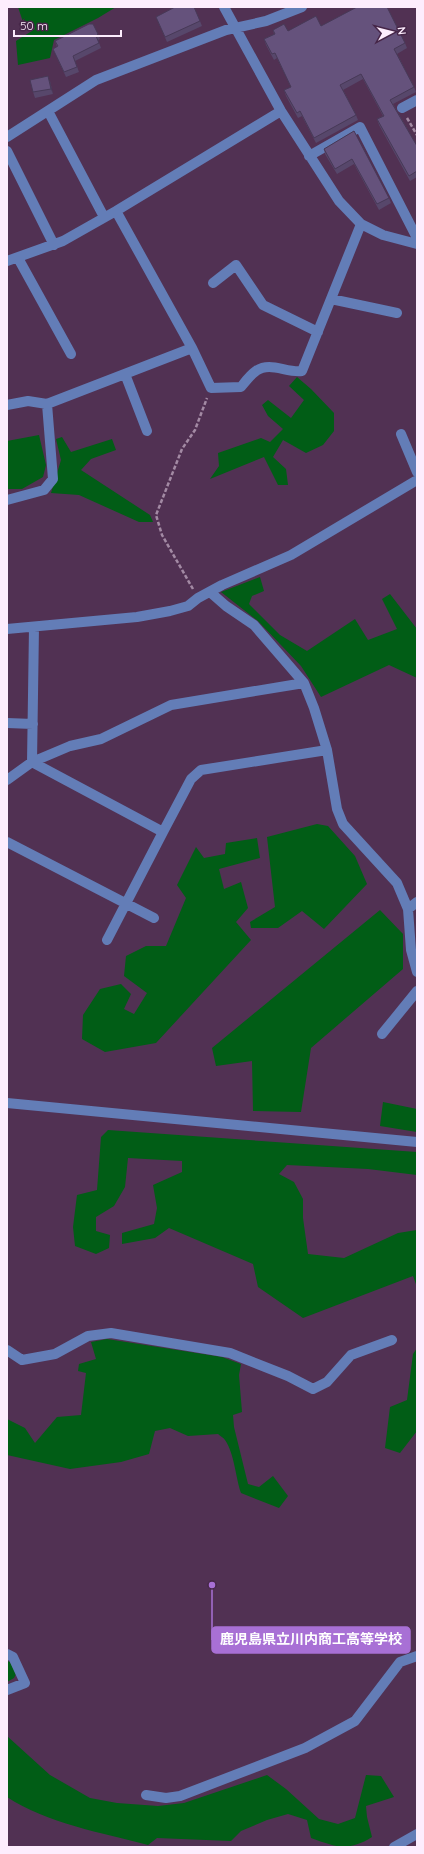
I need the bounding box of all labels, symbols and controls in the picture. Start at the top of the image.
scale bar [14,12,121,38]
north arrow [372,12,412,52]
text: 50 m [20,18,48,33]
text: N [394,26,409,36]
callout: 鹿児島県立川内商工高等学校 [212,1627,410,1653]
text: 鹿児島県立川内商工高等学校 [220,1630,402,1648]

